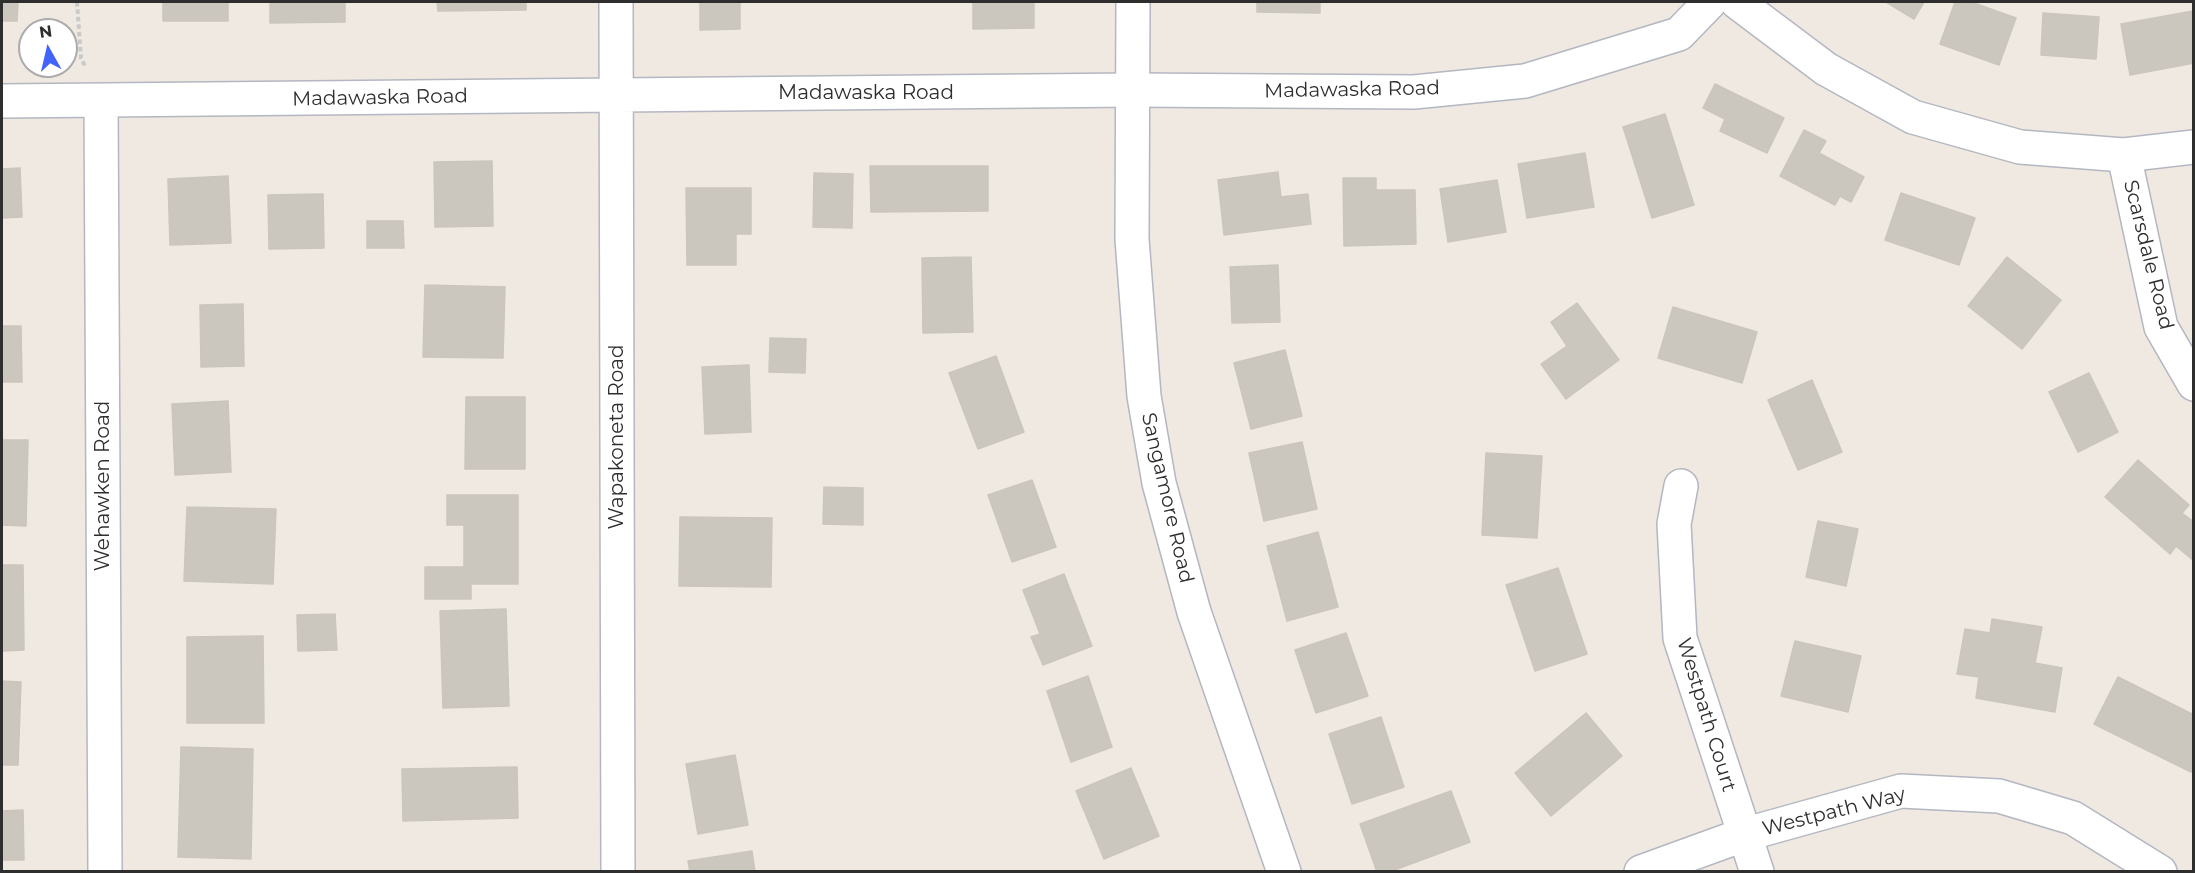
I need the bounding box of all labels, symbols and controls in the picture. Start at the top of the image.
north arrow [18,18,78,78]
text: N [38,21,53,42]
street label: Madawaska Road [1264,76,1440,104]
street label: Madawaska Road [778,81,954,105]
street label: Madawaska Road [292,84,468,112]
street label: Scarsdale Road [2118,178,2178,332]
street label: Wapakoneta Road [605,345,629,529]
street label: Wehawken Road [91,401,115,571]
street label: Sangamore Road [1136,410,1198,586]
street label: Westpath Court [1671,635,1741,795]
street label: Westpath Way [1760,783,1908,841]

